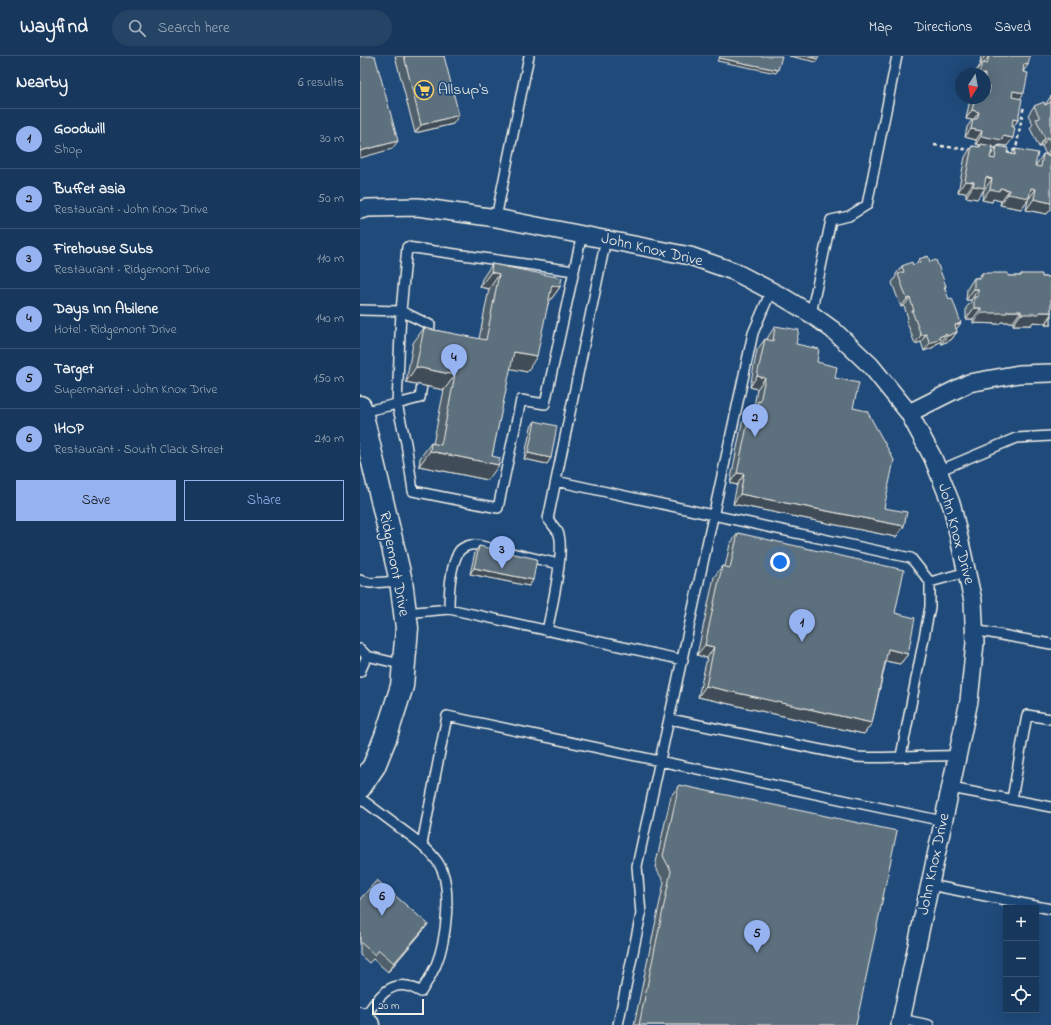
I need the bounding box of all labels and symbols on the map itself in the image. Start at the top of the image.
north arrow [955,68,991,104]
place label: Allsup's [438,78,489,102]
supermarket icon: Allsup's [413,79,435,101]
street label: John Knox Drive [599,227,706,274]
pin: 4 [441,344,467,377]
pin: 2 [742,404,768,437]
street label: John Knox Drive [931,481,981,588]
street label: Ridgemont Drive [372,509,416,619]
pin: 3 [489,536,515,569]
your location [770,552,790,572]
pin: 1 [789,609,815,642]
street label: John Knox Drive [911,810,957,917]
pin: 6 [369,883,395,916]
pin: 5 [744,920,770,953]
scale bar [372,997,424,1016]

